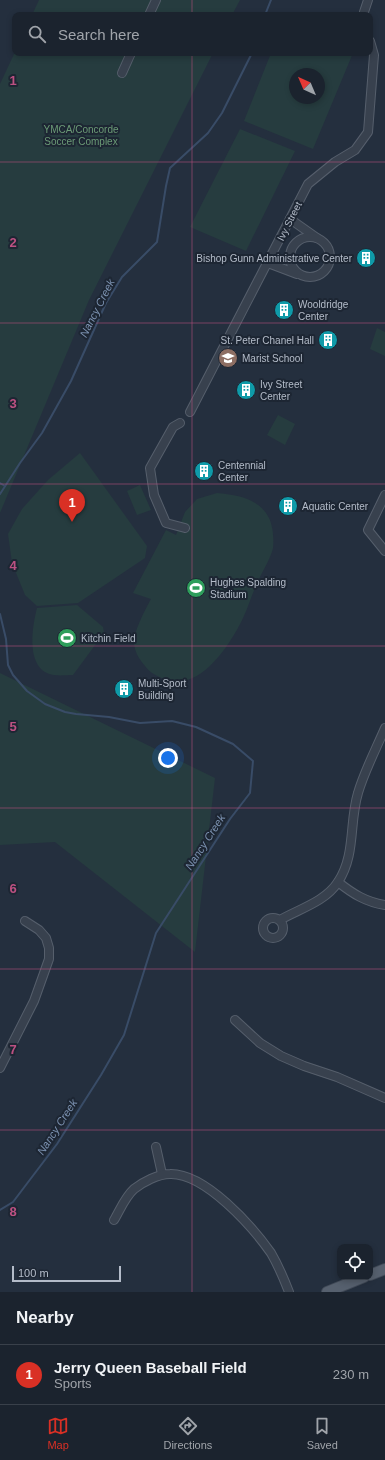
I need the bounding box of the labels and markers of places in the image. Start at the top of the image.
building icon: Bishop Gunn Administrative Center [355,247,377,269]
place label: Bishop Gunn Administrative Center [196,253,353,264]
building icon: Wooldridge Center [273,299,295,321]
place label: Wooldridge Center [298,299,349,322]
building icon: St. Peter Chanel Hall [317,329,339,351]
place label: St. Peter Chanel Hall [221,335,314,346]
school or university icon: Marist School [217,347,239,369]
place label: Marist School [242,353,303,364]
building icon: Ivy Street Center [235,379,257,401]
place label: Ivy Street Center [260,379,302,402]
building icon: Centennial Center [193,460,215,482]
place label: Centennial Center [218,460,266,483]
pin: 1 [59,489,85,522]
building icon: Aquatic Center [277,495,299,517]
place label: Aquatic Center [302,501,369,512]
sports icon: Hughes Spalding Stadium [185,577,207,599]
place label: Hughes Spalding Stadium [210,577,286,600]
sports icon: Kitchin Field [56,627,78,649]
place label: Kitchin Field [81,633,135,644]
building icon: Multi-Sport Building [113,678,135,700]
place label: Multi-Sport Building [138,678,187,701]

